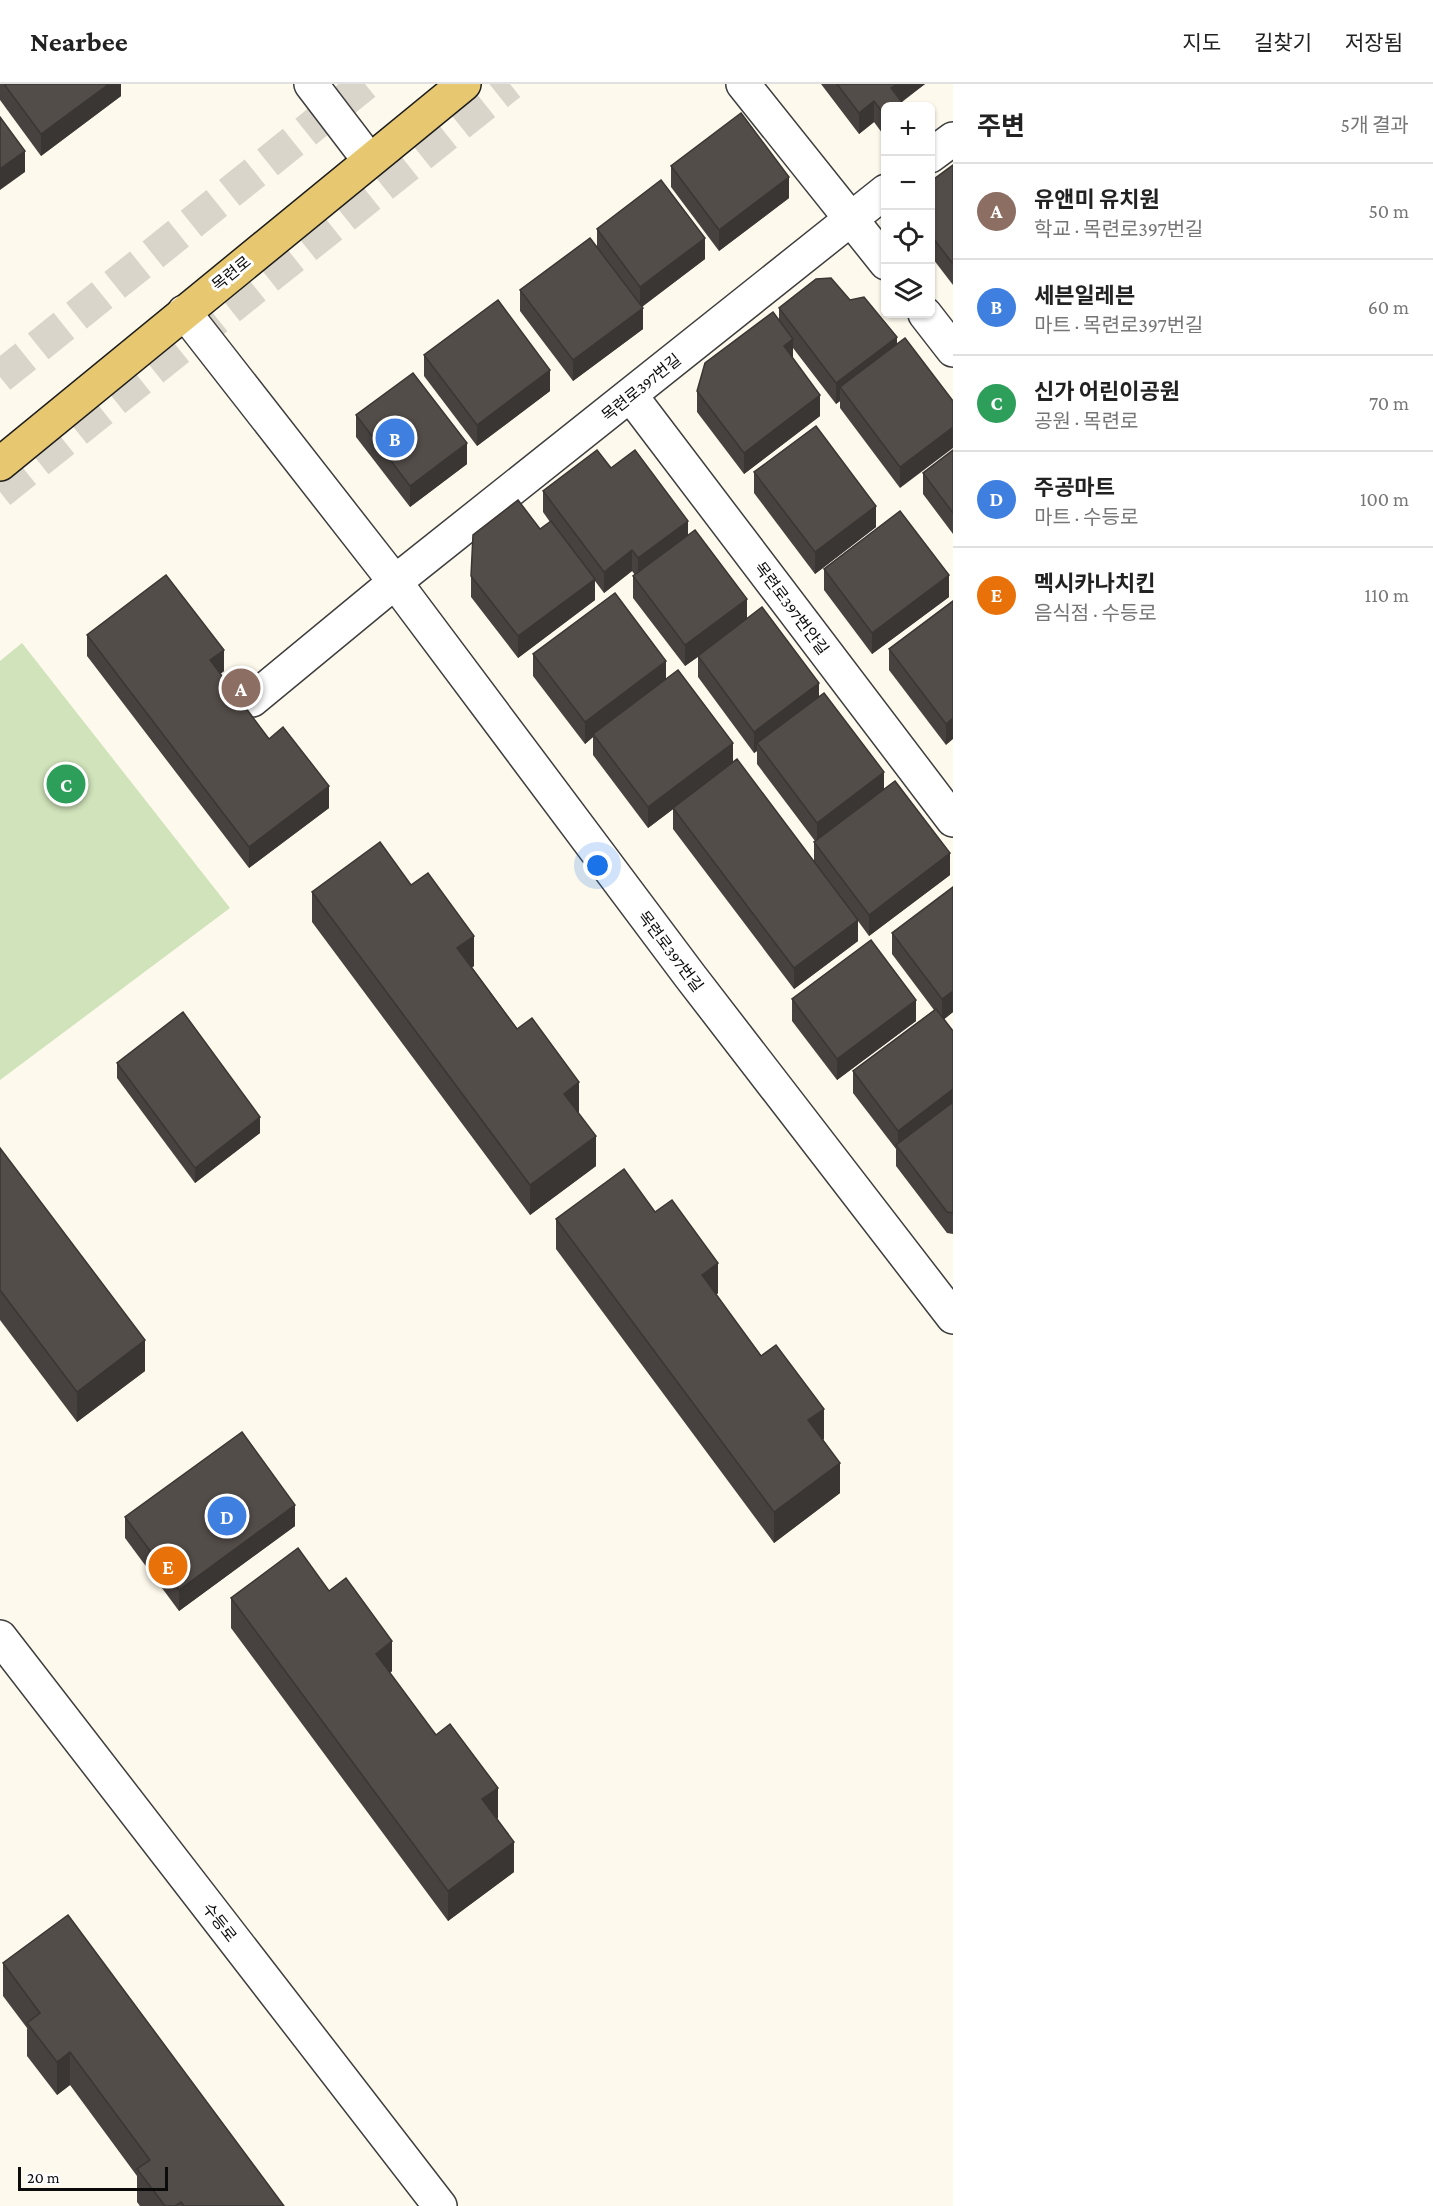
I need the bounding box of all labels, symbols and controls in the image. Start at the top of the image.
text: Nearbee [30,26,128,57]
text: 지도 [1182,31,1221,55]
text: 길찾기 [1254,31,1312,55]
text: 저장됨 [1345,31,1403,55]
map controls [881,102,935,318]
button: + [881,102,935,156]
text: 주변 [977,112,1025,141]
text: 5개 결과 [1341,114,1409,136]
button: − [881,156,935,210]
text: 유앤미 유치원 [1034,187,1160,212]
text: A [991,200,1002,222]
text: 50 m [1368,200,1409,222]
button: locate [881,210,935,264]
text: 학교 · 목련로397번길 [1034,218,1203,240]
street label: 목련로 [209,253,254,294]
button: layers [881,264,935,318]
text: 세븐일레븐 [1034,283,1135,308]
text: B [991,296,1002,318]
text: 60 m [1368,296,1409,318]
text: 마트 · 목련로397번길 [1034,314,1203,336]
street label: 목련로397번길 [599,350,684,424]
text: 신가 어린이공원 [1034,379,1180,404]
text: C [990,392,1003,414]
text: 70 m [1369,392,1409,414]
text: 공원 · 목련로 [1034,410,1138,432]
pin: B [376,416,414,460]
text: 주공마트 [1034,475,1115,500]
text: D [990,488,1003,510]
text: 100 m [1360,488,1409,510]
text: 마트 · 수등로 [1034,506,1138,528]
street label: 목련로397번안길 [751,559,832,658]
text: 멕시카나치킨 [1034,571,1155,596]
text: E [991,584,1002,606]
text: 110 m [1365,584,1409,606]
text: 음식점 · 수등로 [1034,602,1157,624]
pin: A [222,666,260,710]
pin: C [46,762,86,806]
your location [583,851,612,880]
street label: 목련로397번길 [635,908,706,995]
pin: D [208,1494,246,1538]
pin: E [148,1544,188,1588]
street label: 수등로 [199,1900,240,1945]
scale bar [18,2164,168,2192]
text: 20 m [27,2169,60,2186]

